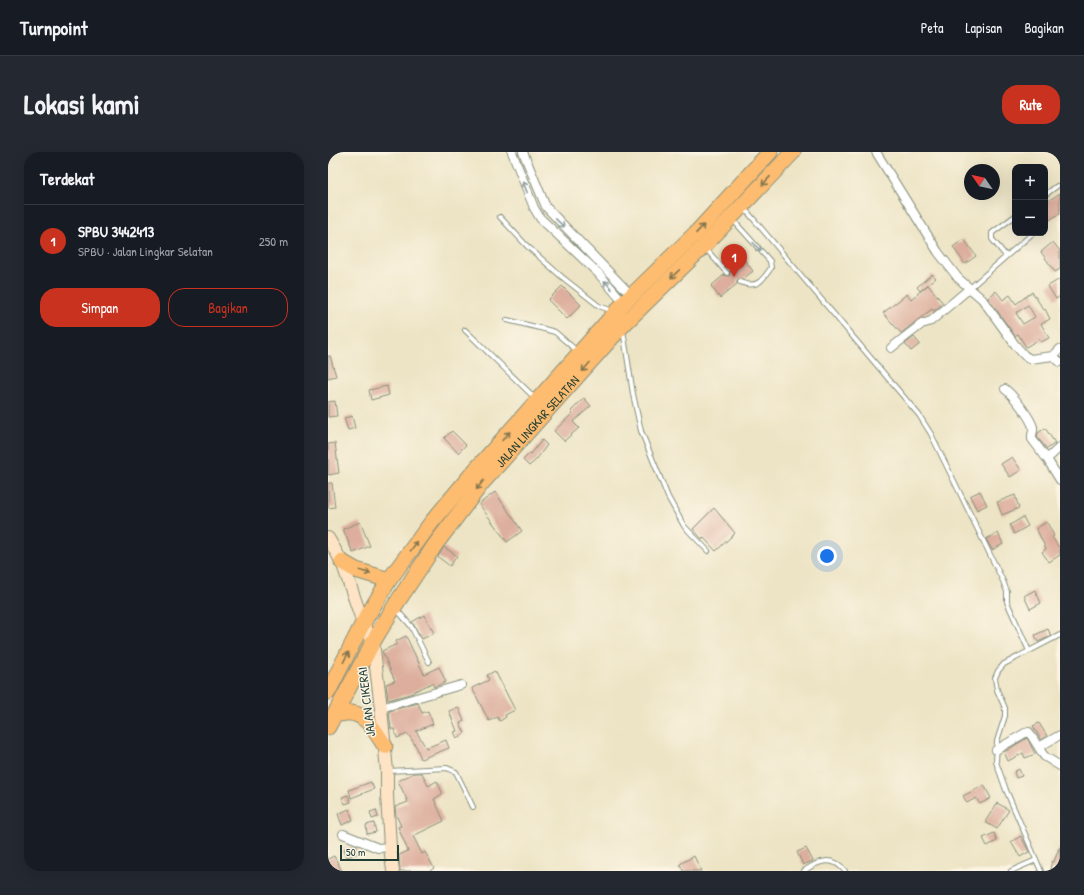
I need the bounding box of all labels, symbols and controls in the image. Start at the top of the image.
text: Turnpoint [20,15,88,41]
text: Peta [921,18,943,37]
text: Lapisan [965,18,1002,37]
text: Bagikan [1024,18,1064,37]
text: Lokasi kami [24,85,140,123]
button: Rute [1002,85,1060,124]
north arrow [964,164,1000,200]
map controls [1012,164,1048,236]
button: + [1012,164,1048,200]
text: Terdekat [40,167,94,190]
one-way arrow [762,175,771,185]
one-way arrow [521,181,529,193]
button: − [1012,200,1048,236]
one-way arrow [555,218,565,228]
text: SPBU 3442413 [78,221,154,242]
one-way arrow [695,224,705,234]
text: 1 [51,232,55,250]
text: 250 m [259,232,288,250]
text: SPBU · Jalan Lingkar Selatan [78,242,213,260]
one-way arrow [753,242,762,252]
pin: 1 [721,244,747,277]
one-way arrow [670,269,681,278]
one-way arrow [603,279,612,290]
button: Simpan [40,288,160,327]
button: Bagikan [168,288,288,327]
one-way arrow [581,362,590,373]
street label: JALAN LINGKAR SELATAN [491,371,583,471]
one-way arrow [501,431,511,441]
one-way arrow [476,480,485,491]
one-way arrow [409,541,418,552]
your location [817,546,837,566]
one-way arrow [358,569,371,576]
one-way arrow [343,651,350,663]
street label: JALAN CIKERAI [353,666,379,738]
scale bar [340,843,399,862]
text: 50 m [346,845,366,859]

